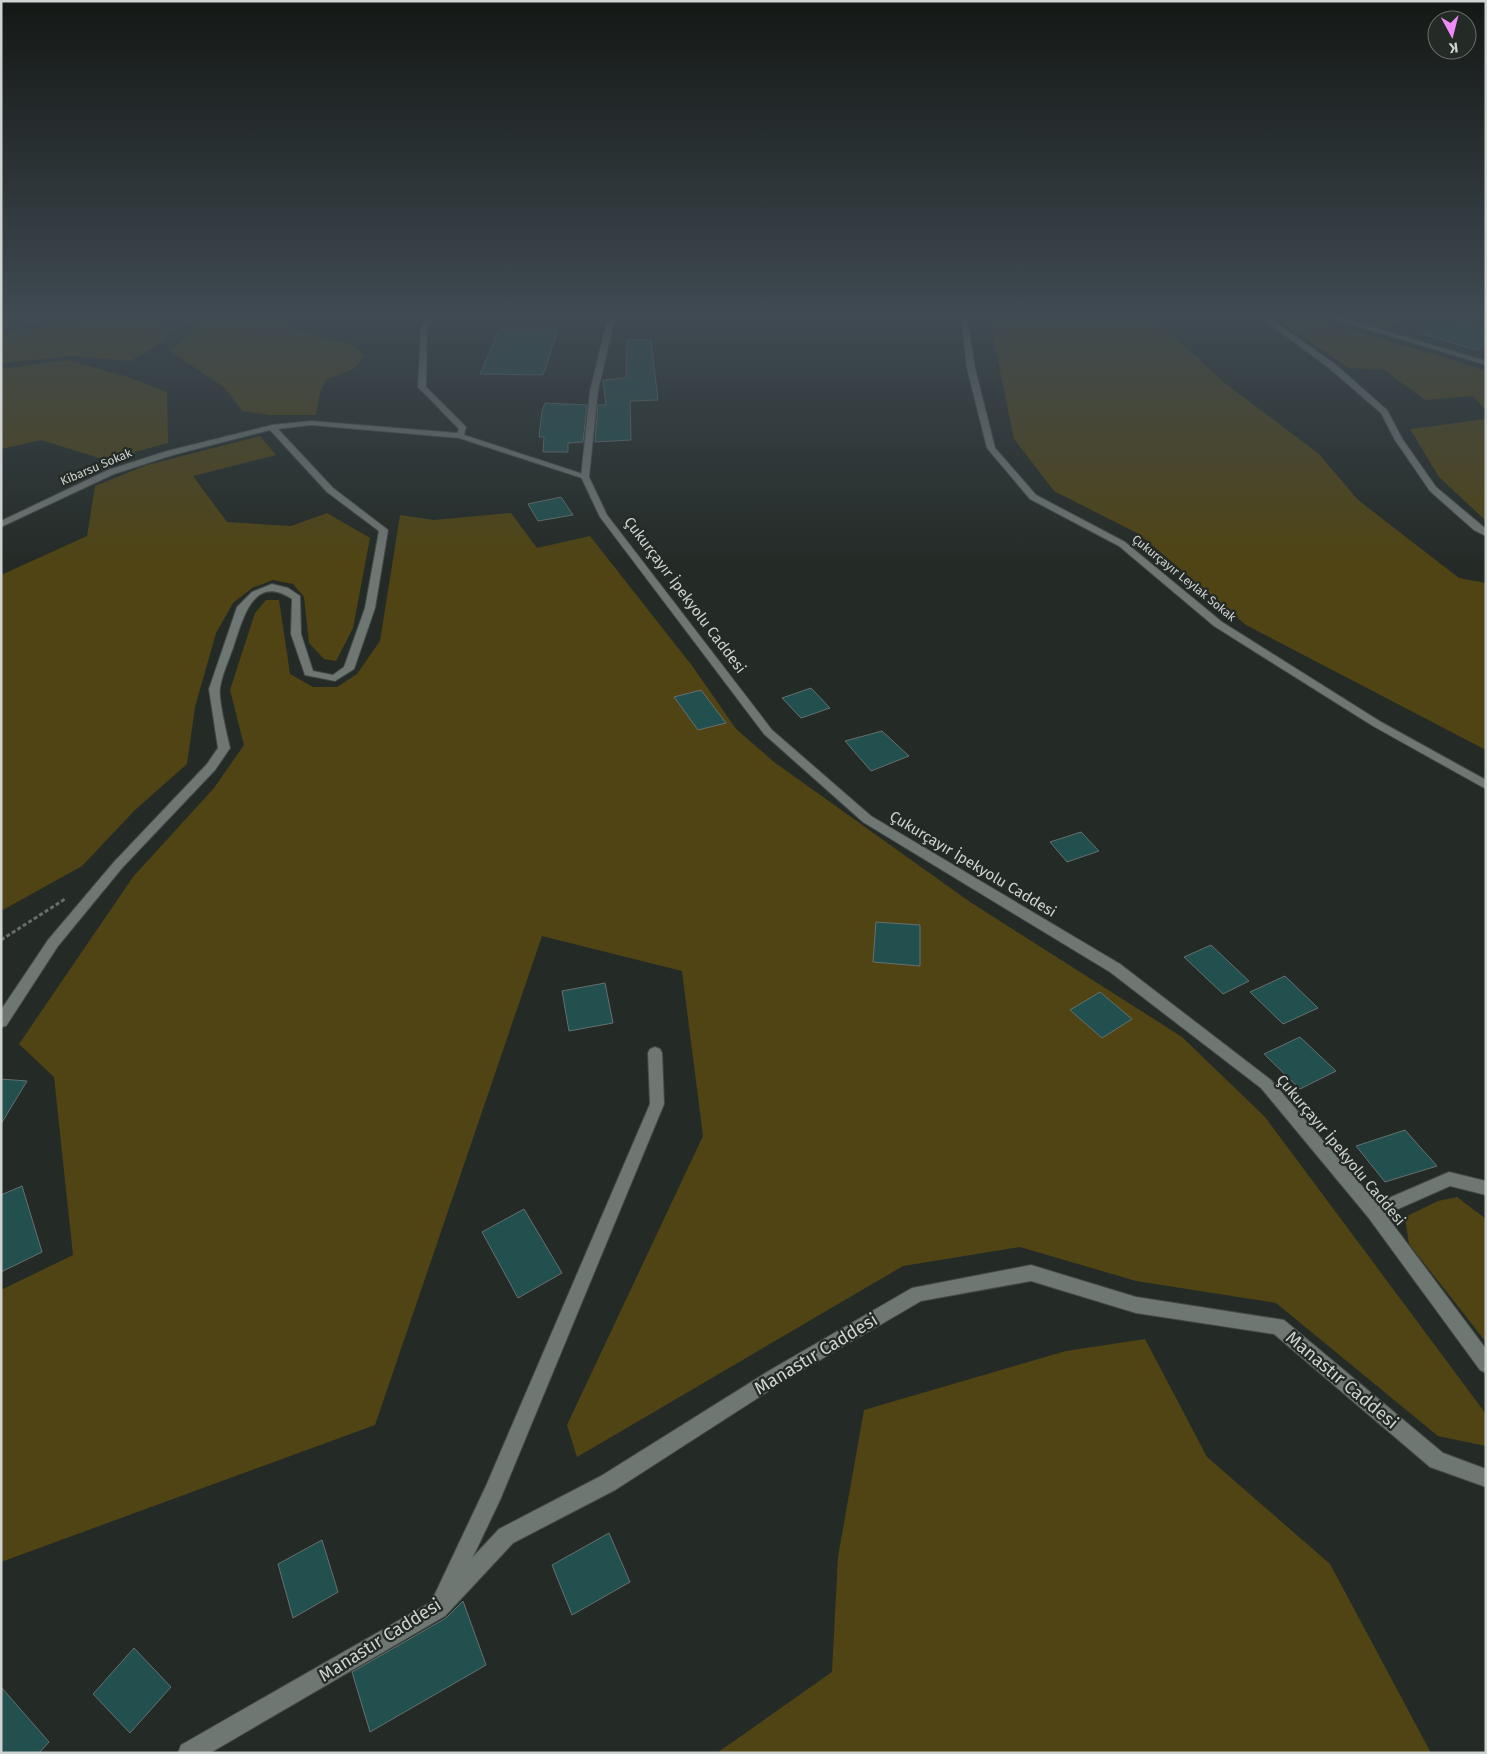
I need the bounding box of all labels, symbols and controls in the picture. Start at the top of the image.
north arrow [1427,10,1477,60]
text: K [1447,38,1459,57]
street label: Kibarsu Sokak [58,445,135,488]
street label: Çukurçayır İpekyolu Caddesi [620,513,750,677]
street label: Çukurçayır Leylak Sokak [1129,532,1239,625]
street label: Çukurçayır İpekyolu Caddesi [887,807,1059,921]
street label: Çukurçayır İpekyolu Caddesi [1273,1071,1409,1229]
street label: Manastır Caddesi [750,1308,882,1400]
street label: Manastır Caddesi [1281,1327,1403,1433]
street label: Manastır Caddesi [315,1594,445,1686]

